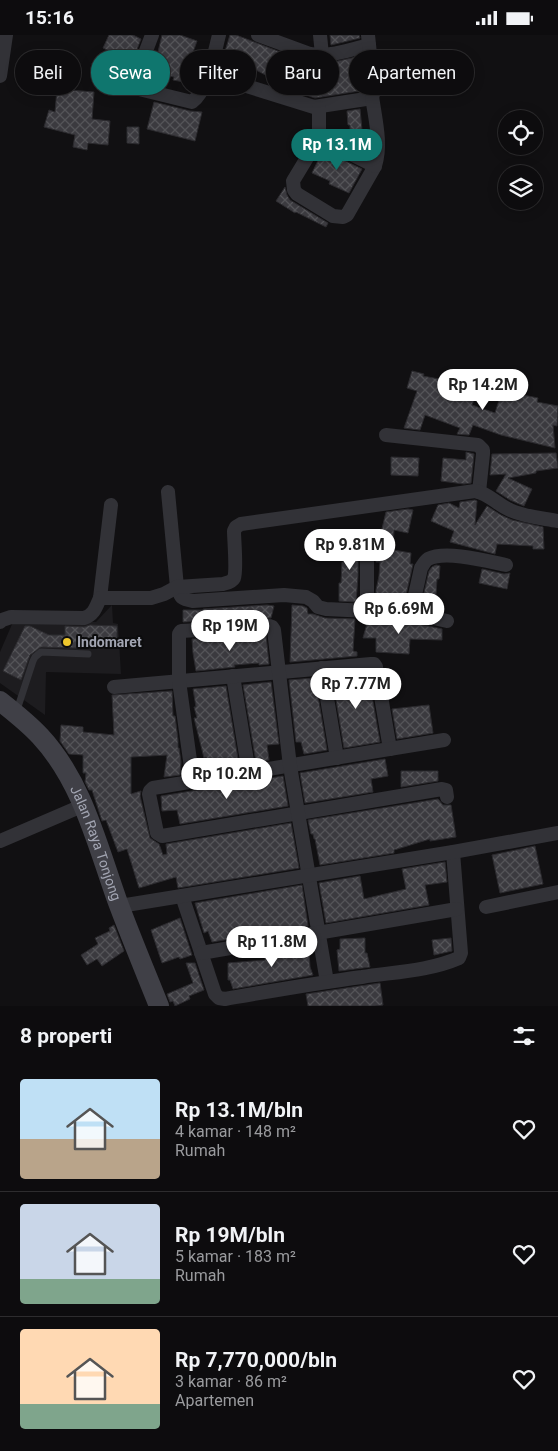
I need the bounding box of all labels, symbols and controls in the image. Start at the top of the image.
text: 15:16 [25,6,74,29]
chip: Beli [15,50,81,95]
chip: Sewa [91,50,170,95]
chip: Filter [180,50,256,95]
chip: Baru [266,50,339,95]
chip: Apartemen [349,50,474,95]
map controls [498,110,543,210]
button: locate [498,110,543,155]
pin: Rp 13.1M [285,129,389,171]
text: Rp 13.1M [302,135,372,154]
button: layers [498,165,543,210]
pin: Rp 14.2M [431,369,535,411]
text: Rp 14.2M [448,375,518,394]
pin: Rp 9.81M [298,529,402,571]
text: Rp 9.81M [315,535,385,554]
pin: Rp 6.69M [347,593,451,635]
text: Rp 6.69M [364,599,434,618]
pin: Rp 19M [189,609,271,652]
text: Rp 19M [202,616,258,635]
place label: Indomaret [77,634,142,650]
marker: Indomaret [61,636,73,648]
pin: Rp 7.77M [304,667,408,710]
text: Rp 7.77M [321,674,391,693]
pin: Rp 10.2M [175,757,279,800]
text: Rp 10.2M [192,764,262,783]
street label: Jalan Raya Tonjong [67,783,125,903]
pin: Rp 11.8M [220,925,324,968]
text: Rp 11.8M [237,932,307,951]
icon: filters [510,1022,538,1050]
text: 8 properti [20,1024,112,1048]
text: Rp 13.1M/bln [175,1098,303,1122]
icon: home [60,1099,120,1159]
icon: heart [510,1115,538,1143]
text: 4 kamar · 148 m² [175,1122,296,1141]
text: Rumah [175,1141,225,1160]
text: Rp 19M/bln [175,1223,285,1247]
icon: home [60,1224,120,1284]
icon: heart [510,1240,538,1268]
text: 5 kamar · 183 m² [175,1247,296,1266]
text: Rumah [175,1266,225,1285]
text: Rp 7,770,000/bln [175,1348,337,1372]
icon: home [60,1349,120,1409]
icon: heart [510,1365,538,1393]
text: 3 kamar · 86 m² [175,1372,287,1391]
text: Apartemen [175,1391,254,1410]

